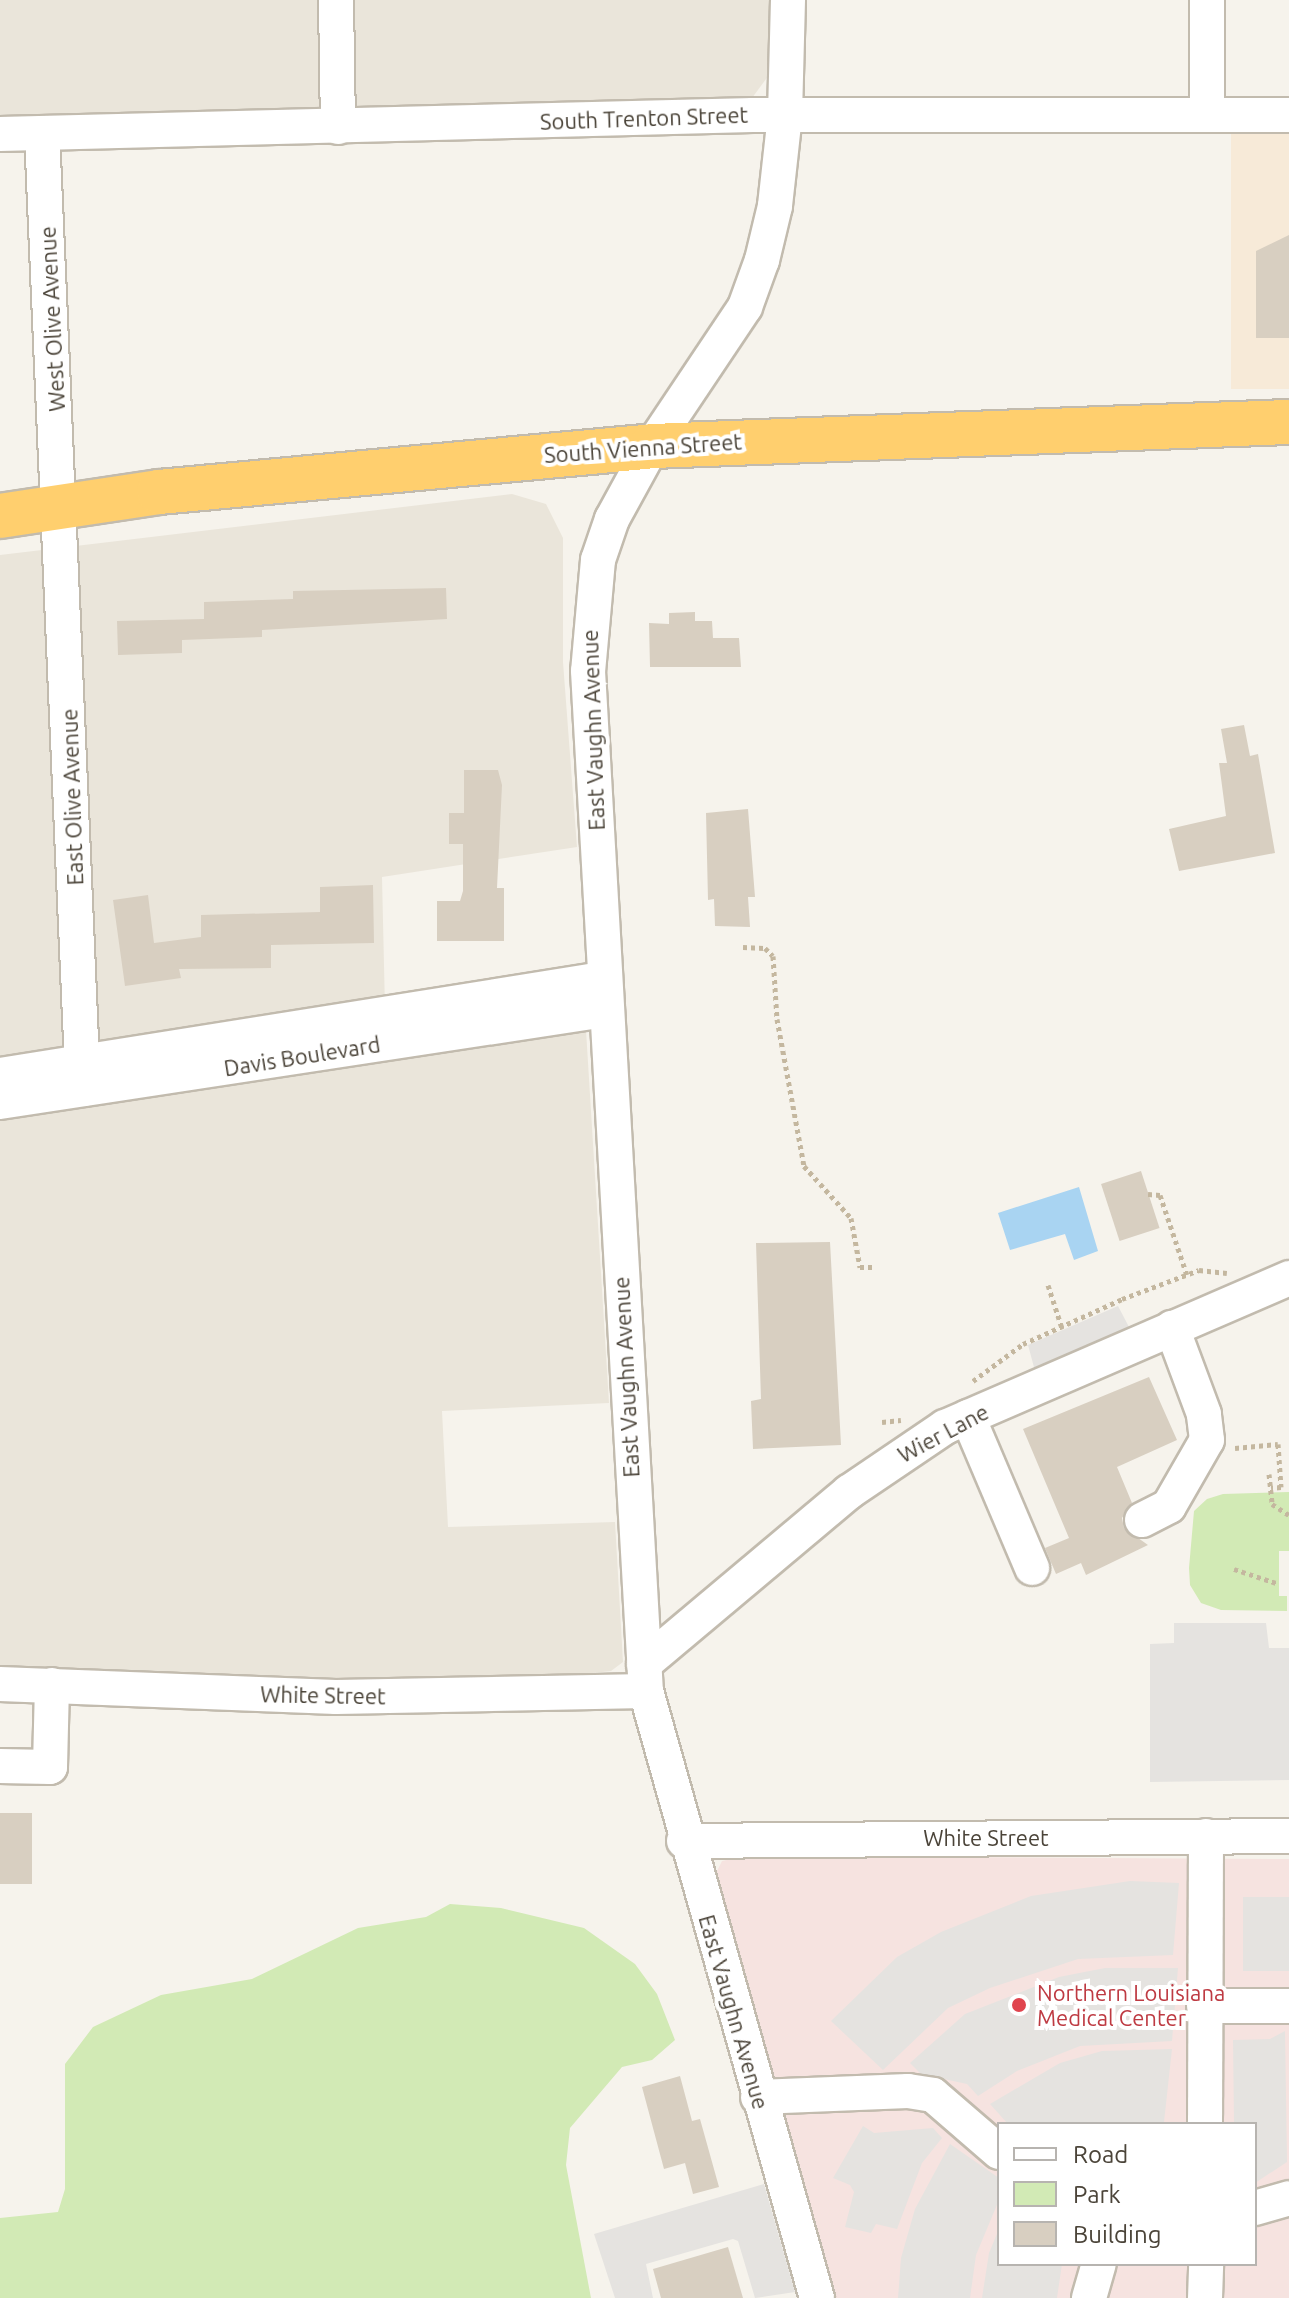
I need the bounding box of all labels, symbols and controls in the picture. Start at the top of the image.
street label: South Trenton Street [539,101,749,135]
street label: West Olive Avenue [34,226,70,412]
street label: South Vienna Street [543,428,743,468]
street label: East Vaughn Avenue [576,629,610,831]
street label: East Olive Avenue [56,708,88,886]
street label: Davis Boulevard [222,1031,382,1081]
street label: East Vaughn Avenue [608,1276,644,1478]
street label: Wier Lane [893,1398,993,1468]
street label: White Street [260,1681,386,1709]
street label: White Street [923,1825,1049,1851]
street label: East Vaughn Avenue [694,1912,774,2112]
place label: Northern Louisiana Medical Center [1037,1979,1225,2030]
marker: Northern Louisiana Medical Center [1008,1994,1030,2016]
legend [997,2122,1257,2266]
text: Road [1073,2141,1128,2168]
text: Park [1073,2181,1121,2208]
text: Building [1073,2221,1161,2248]

